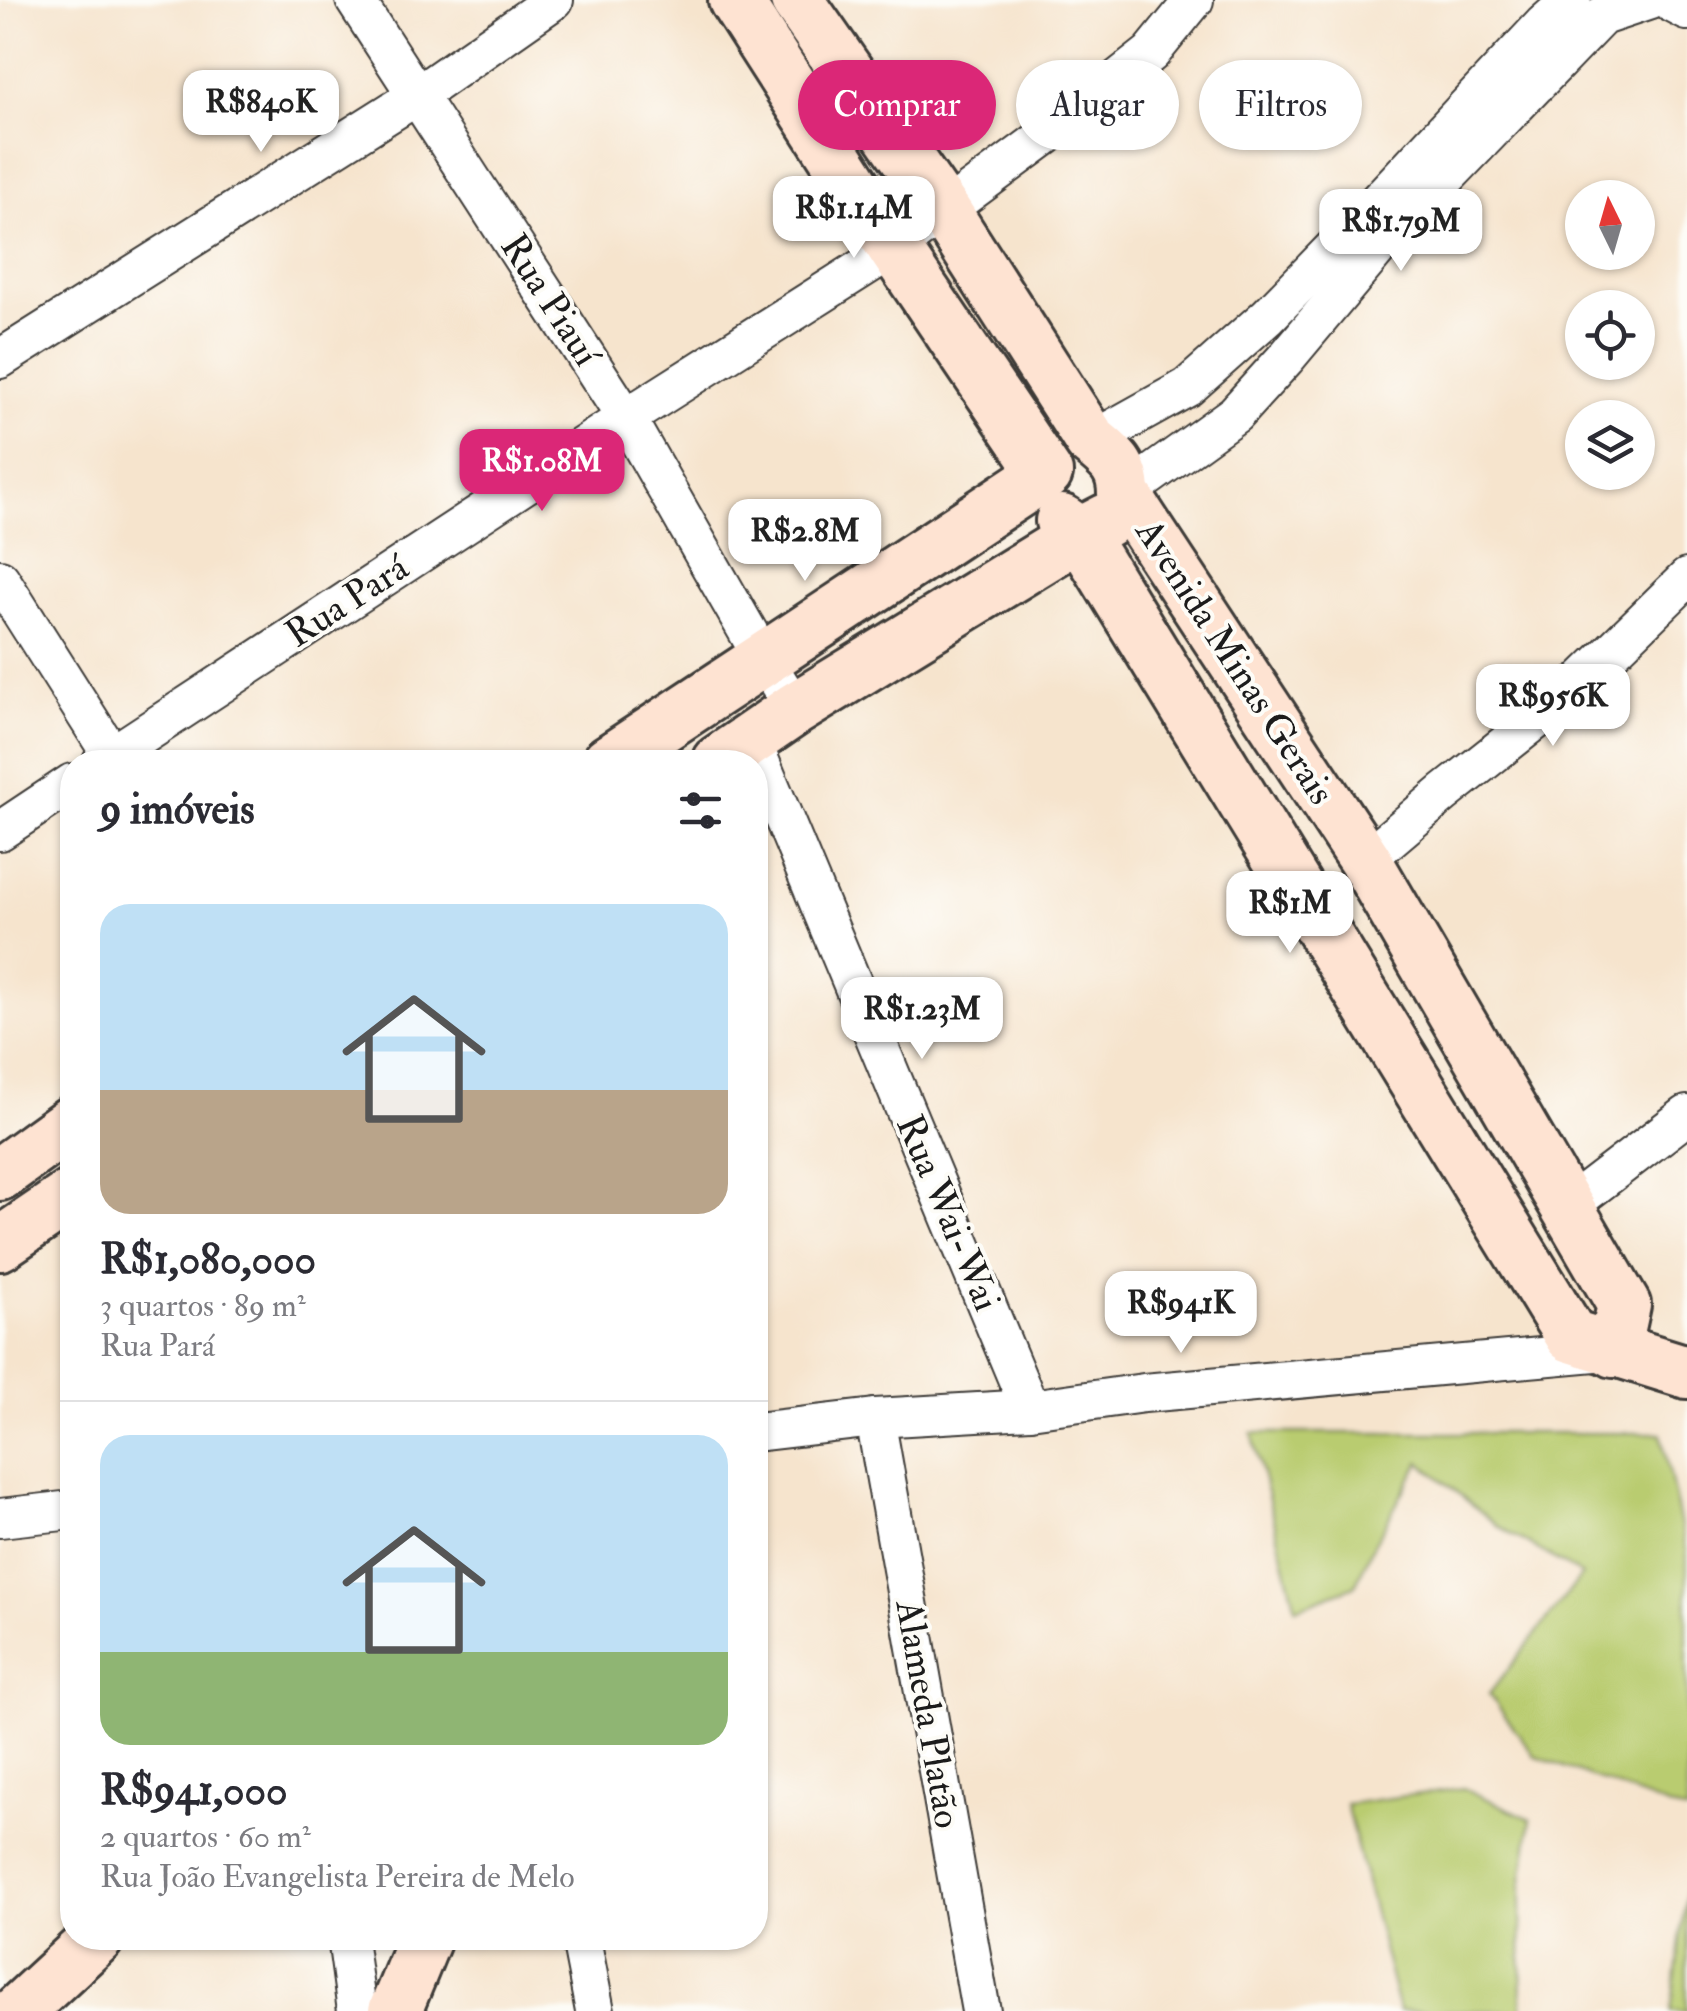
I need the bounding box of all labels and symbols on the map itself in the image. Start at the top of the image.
pin: R$840K [180,70,342,155]
pin: R$1.14M [762,176,946,261]
north arrow [1565,180,1655,270]
pin: R$1.79M [1309,189,1493,274]
street label: Rua Piauí [490,225,612,377]
pin: R$1.08M [450,429,634,514]
pin: R$2.8M [724,499,886,584]
street label: Avenida Minas Gerais [1124,509,1345,814]
street label: Rua Pará [277,543,418,658]
pin: R$956K [1472,664,1634,749]
pin: R$1M [1231,871,1349,956]
pin: R$1.23M [830,977,1014,1062]
street label: Rua Wai-Wai [885,1108,1011,1318]
pin: R$941K [1100,1271,1262,1356]
street label: Alameda Platão [884,1595,972,1832]

